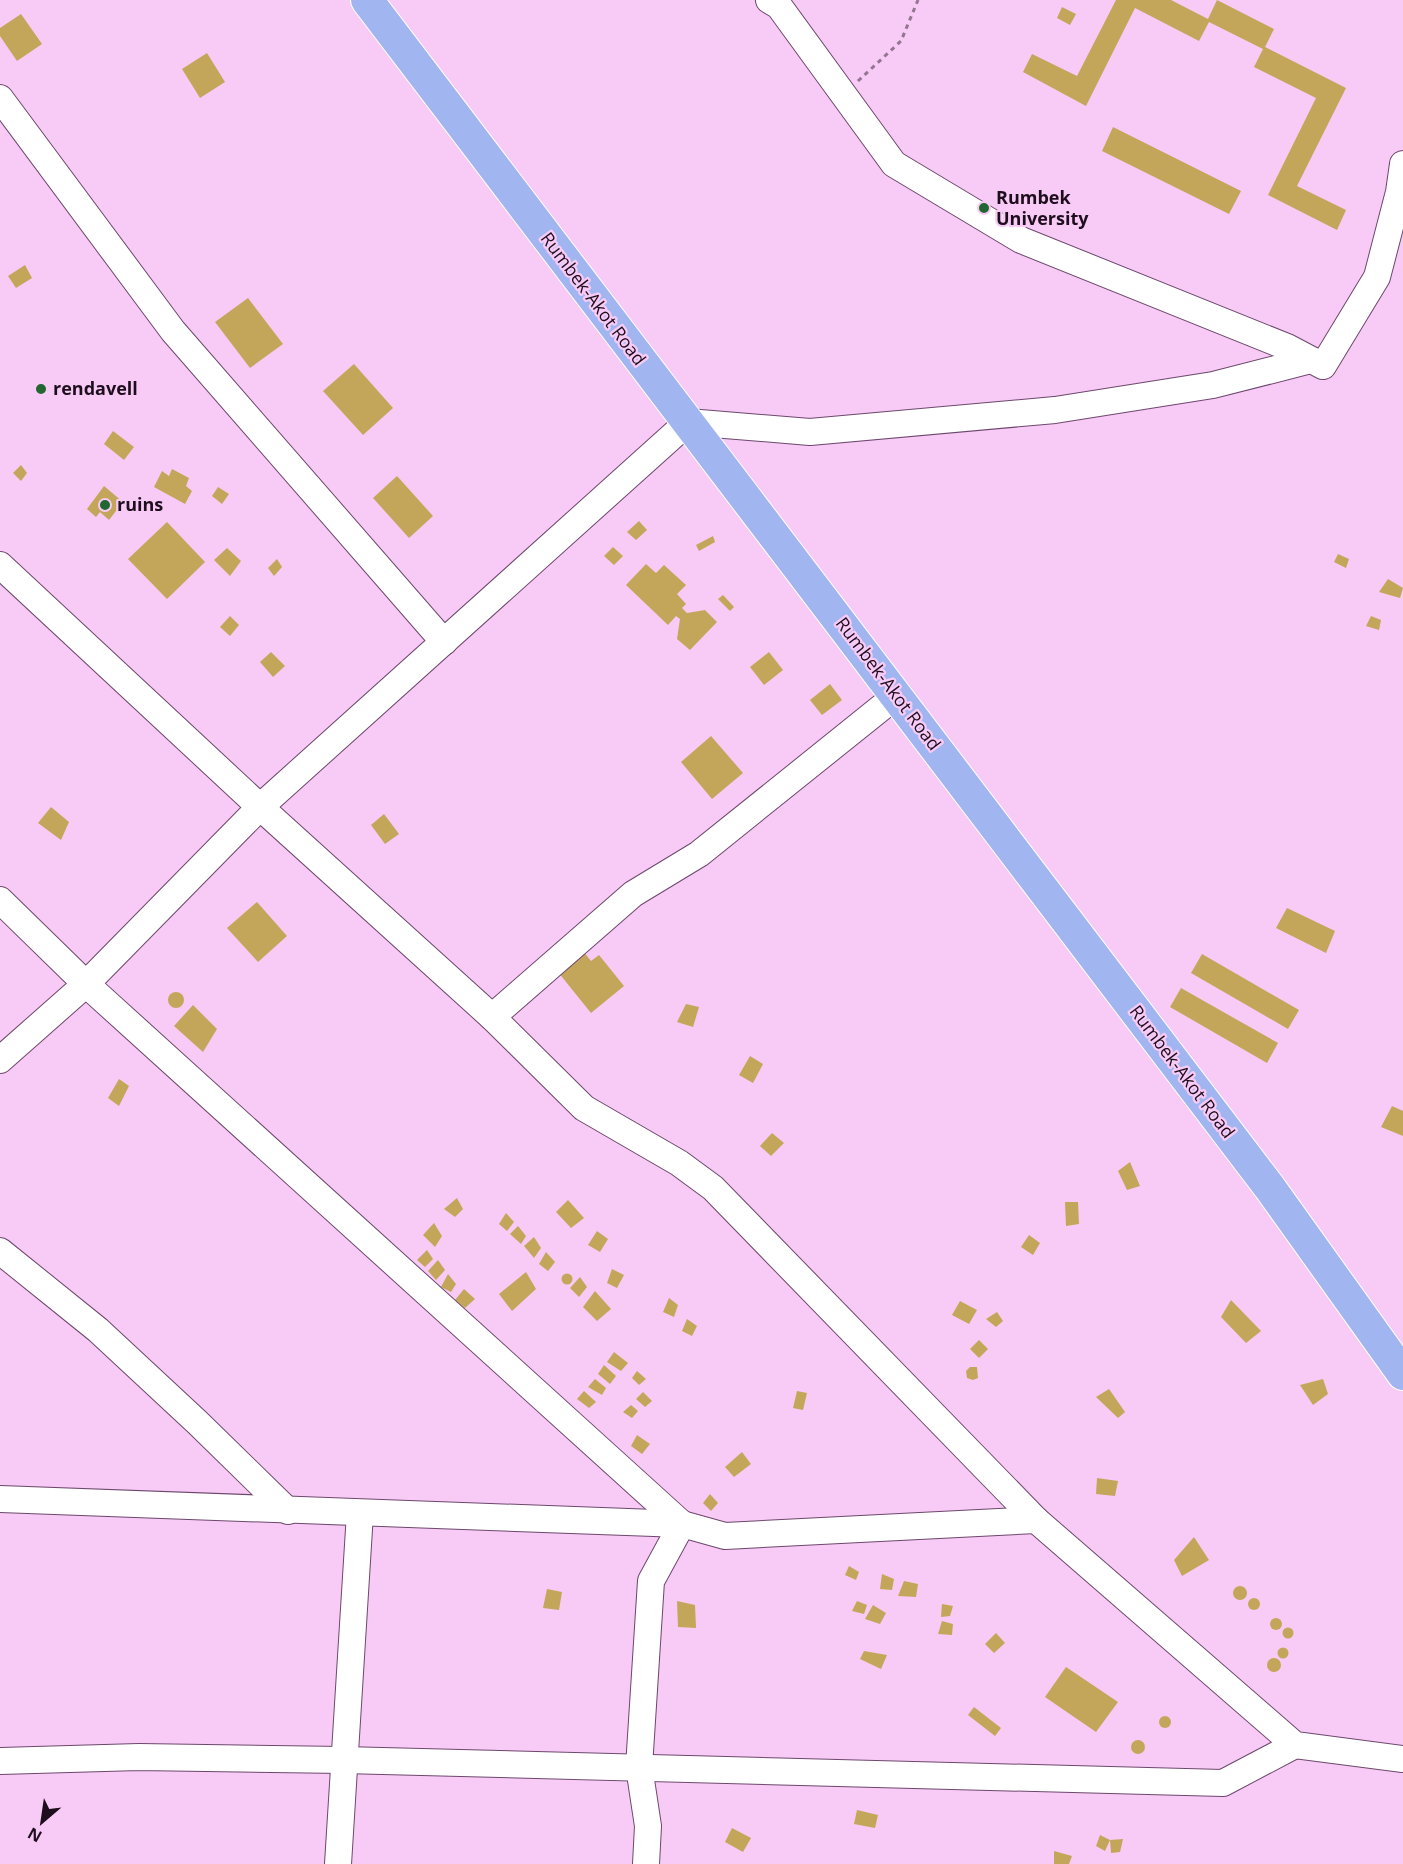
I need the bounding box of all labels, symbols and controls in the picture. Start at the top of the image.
place label: Rumbek University [996,185,1089,230]
marker: Rumbek University [977,201,991,215]
street label: Rumbek-Akot Road [536,227,652,370]
place label: rendavell [53,376,138,400]
marker: rendavell [34,382,48,396]
place label: ruins [117,492,163,516]
marker: ruins [98,498,112,512]
street label: Rumbek-Akot Road [831,612,947,755]
street label: Rumbek-Akot Road [1125,1000,1241,1143]
north arrow [12,1792,72,1852]
text: N [24,1822,46,1848]

